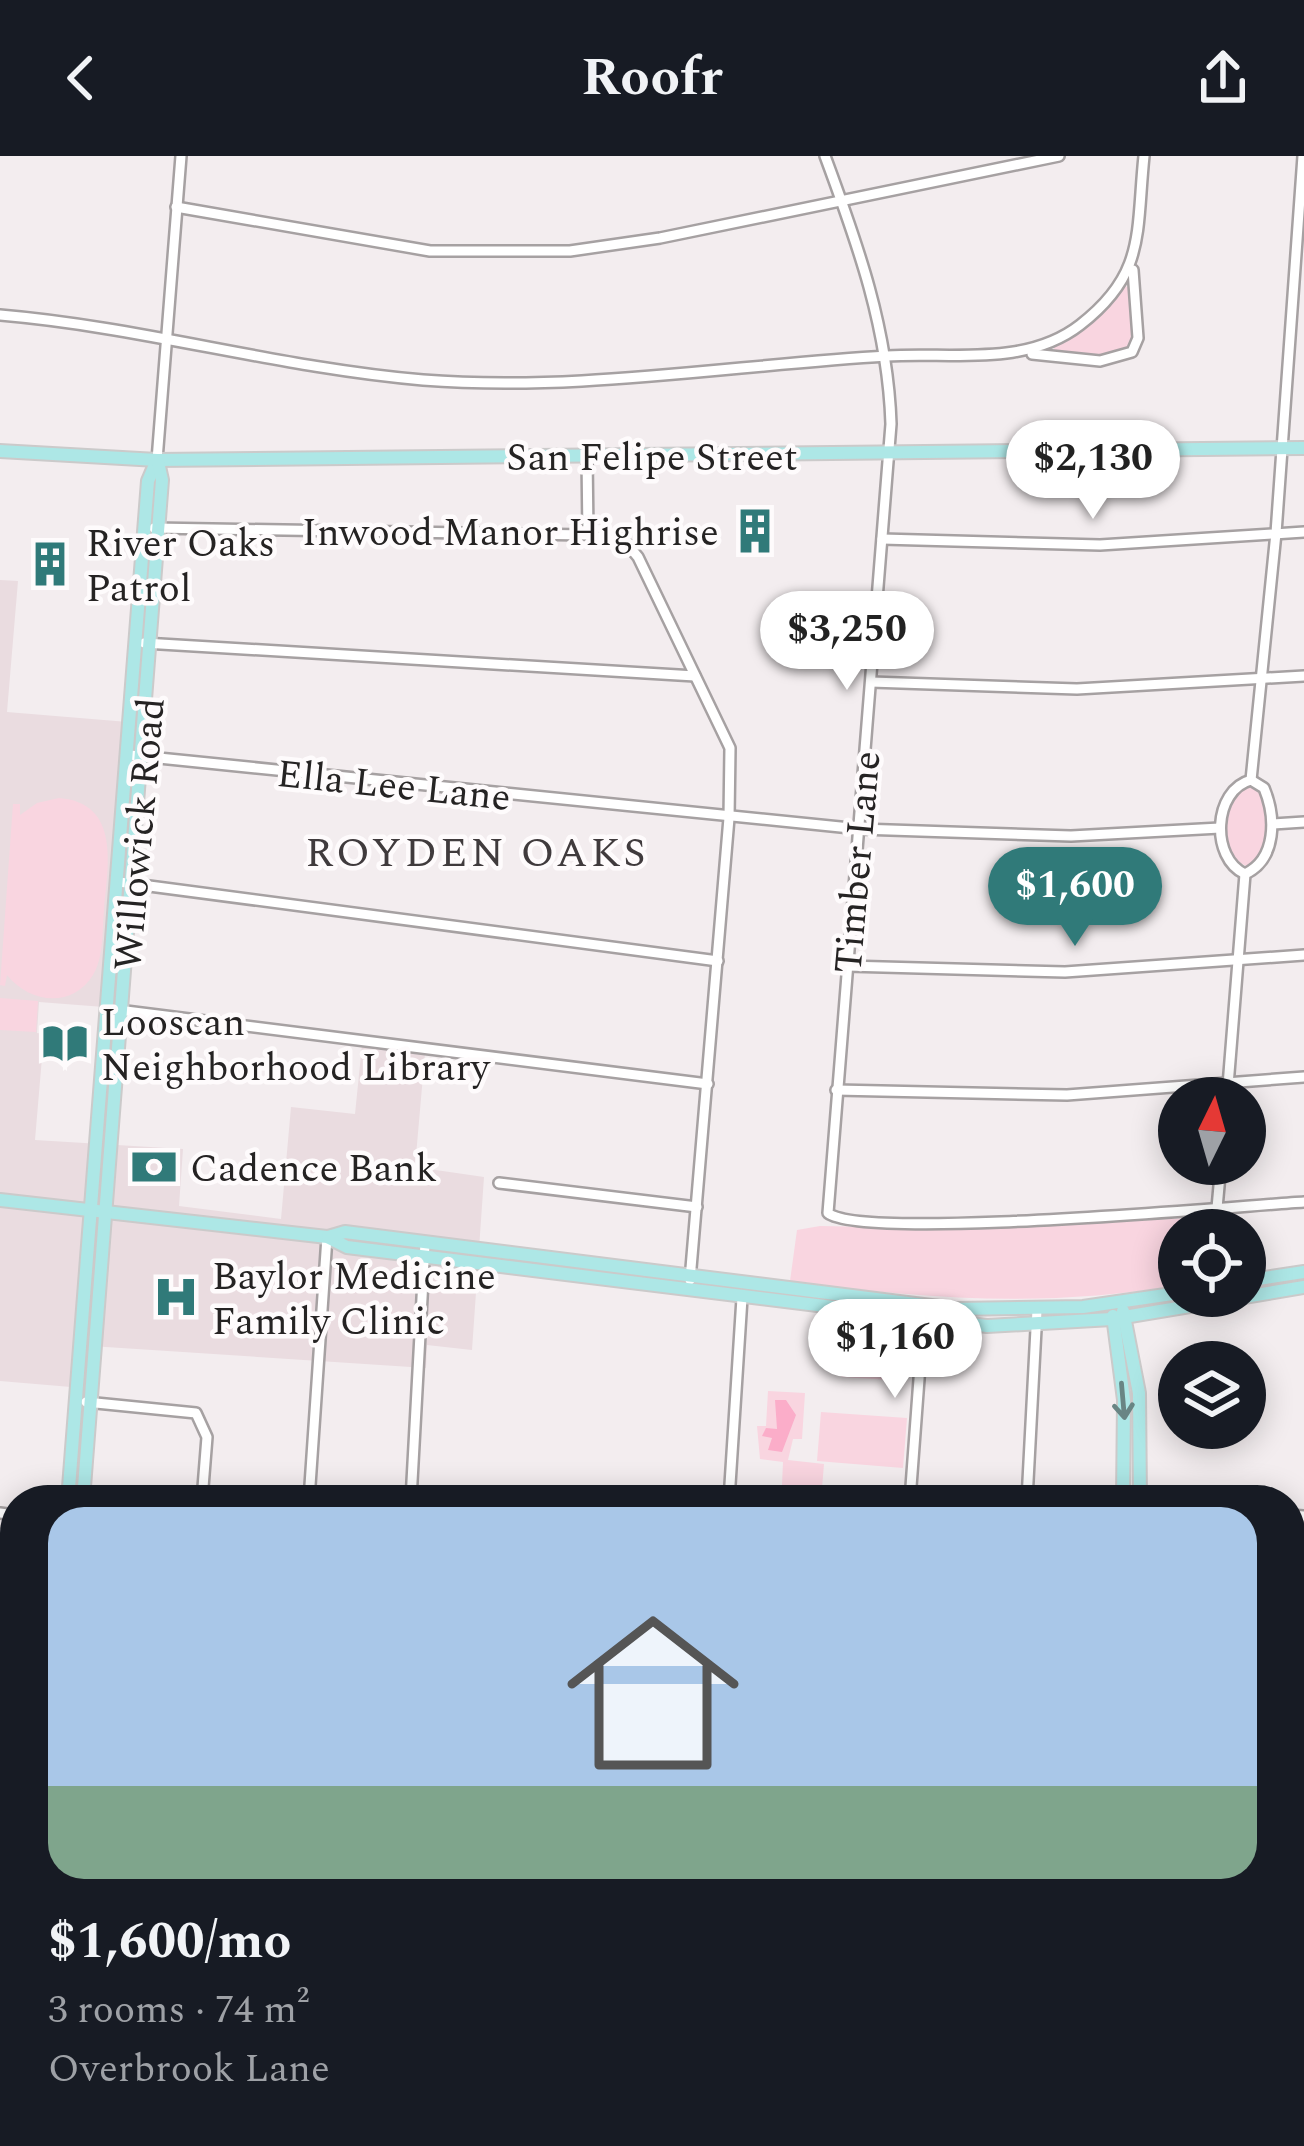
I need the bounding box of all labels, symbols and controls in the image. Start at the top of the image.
text: Roofr [581,37,723,119]
icon: back [48,45,114,111]
icon: share [1190,45,1256,111]
pin: $2,130 [995,420,1191,522]
street label: San Felipe Street [506,429,798,488]
text: $2,130 [1033,429,1153,488]
place label: Inwood Manor Highrise [302,504,719,563]
building icon: Inwood Manor Highrise [730,506,780,556]
place label: River Oaks Patrol [86,515,275,619]
building icon: River Oaks Patrol [25,539,75,589]
pin: $3,250 [749,591,945,693]
text: $3,250 [787,600,907,659]
street label: Willowick Road [99,695,182,973]
street label: Ella Lee Lane [274,745,513,828]
street label: Timber Lane [819,749,898,976]
district label: ROYDEN OAKS [305,822,649,885]
pin: $1,600 [977,847,1173,949]
text: $1,600 [1015,856,1135,915]
place label: Looscan Neighborhood Library [101,994,491,1098]
library icon: Looscan Neighborhood Library [40,1018,90,1068]
north arrow [1158,1077,1266,1185]
map controls [1158,1077,1266,1449]
place label: Cadence Bank [190,1140,437,1199]
bank icon: Cadence Bank [129,1142,179,1192]
button: locate [1158,1209,1266,1317]
place label: Baylor Medicine Family Clinic [212,1248,496,1352]
hospital icon: Baylor Medicine Family Clinic [151,1272,201,1322]
pin: $1,160 [797,1299,993,1401]
text: $1,160 [835,1308,955,1367]
button: layers [1158,1341,1266,1449]
one-way arrow [1112,1381,1135,1420]
icon: home [545,1585,761,1801]
text: $1,600/mo [48,1903,291,1981]
text: 3 rooms · 74 m² [48,1981,309,2040]
text: Overbrook Lane [48,2040,330,2099]

